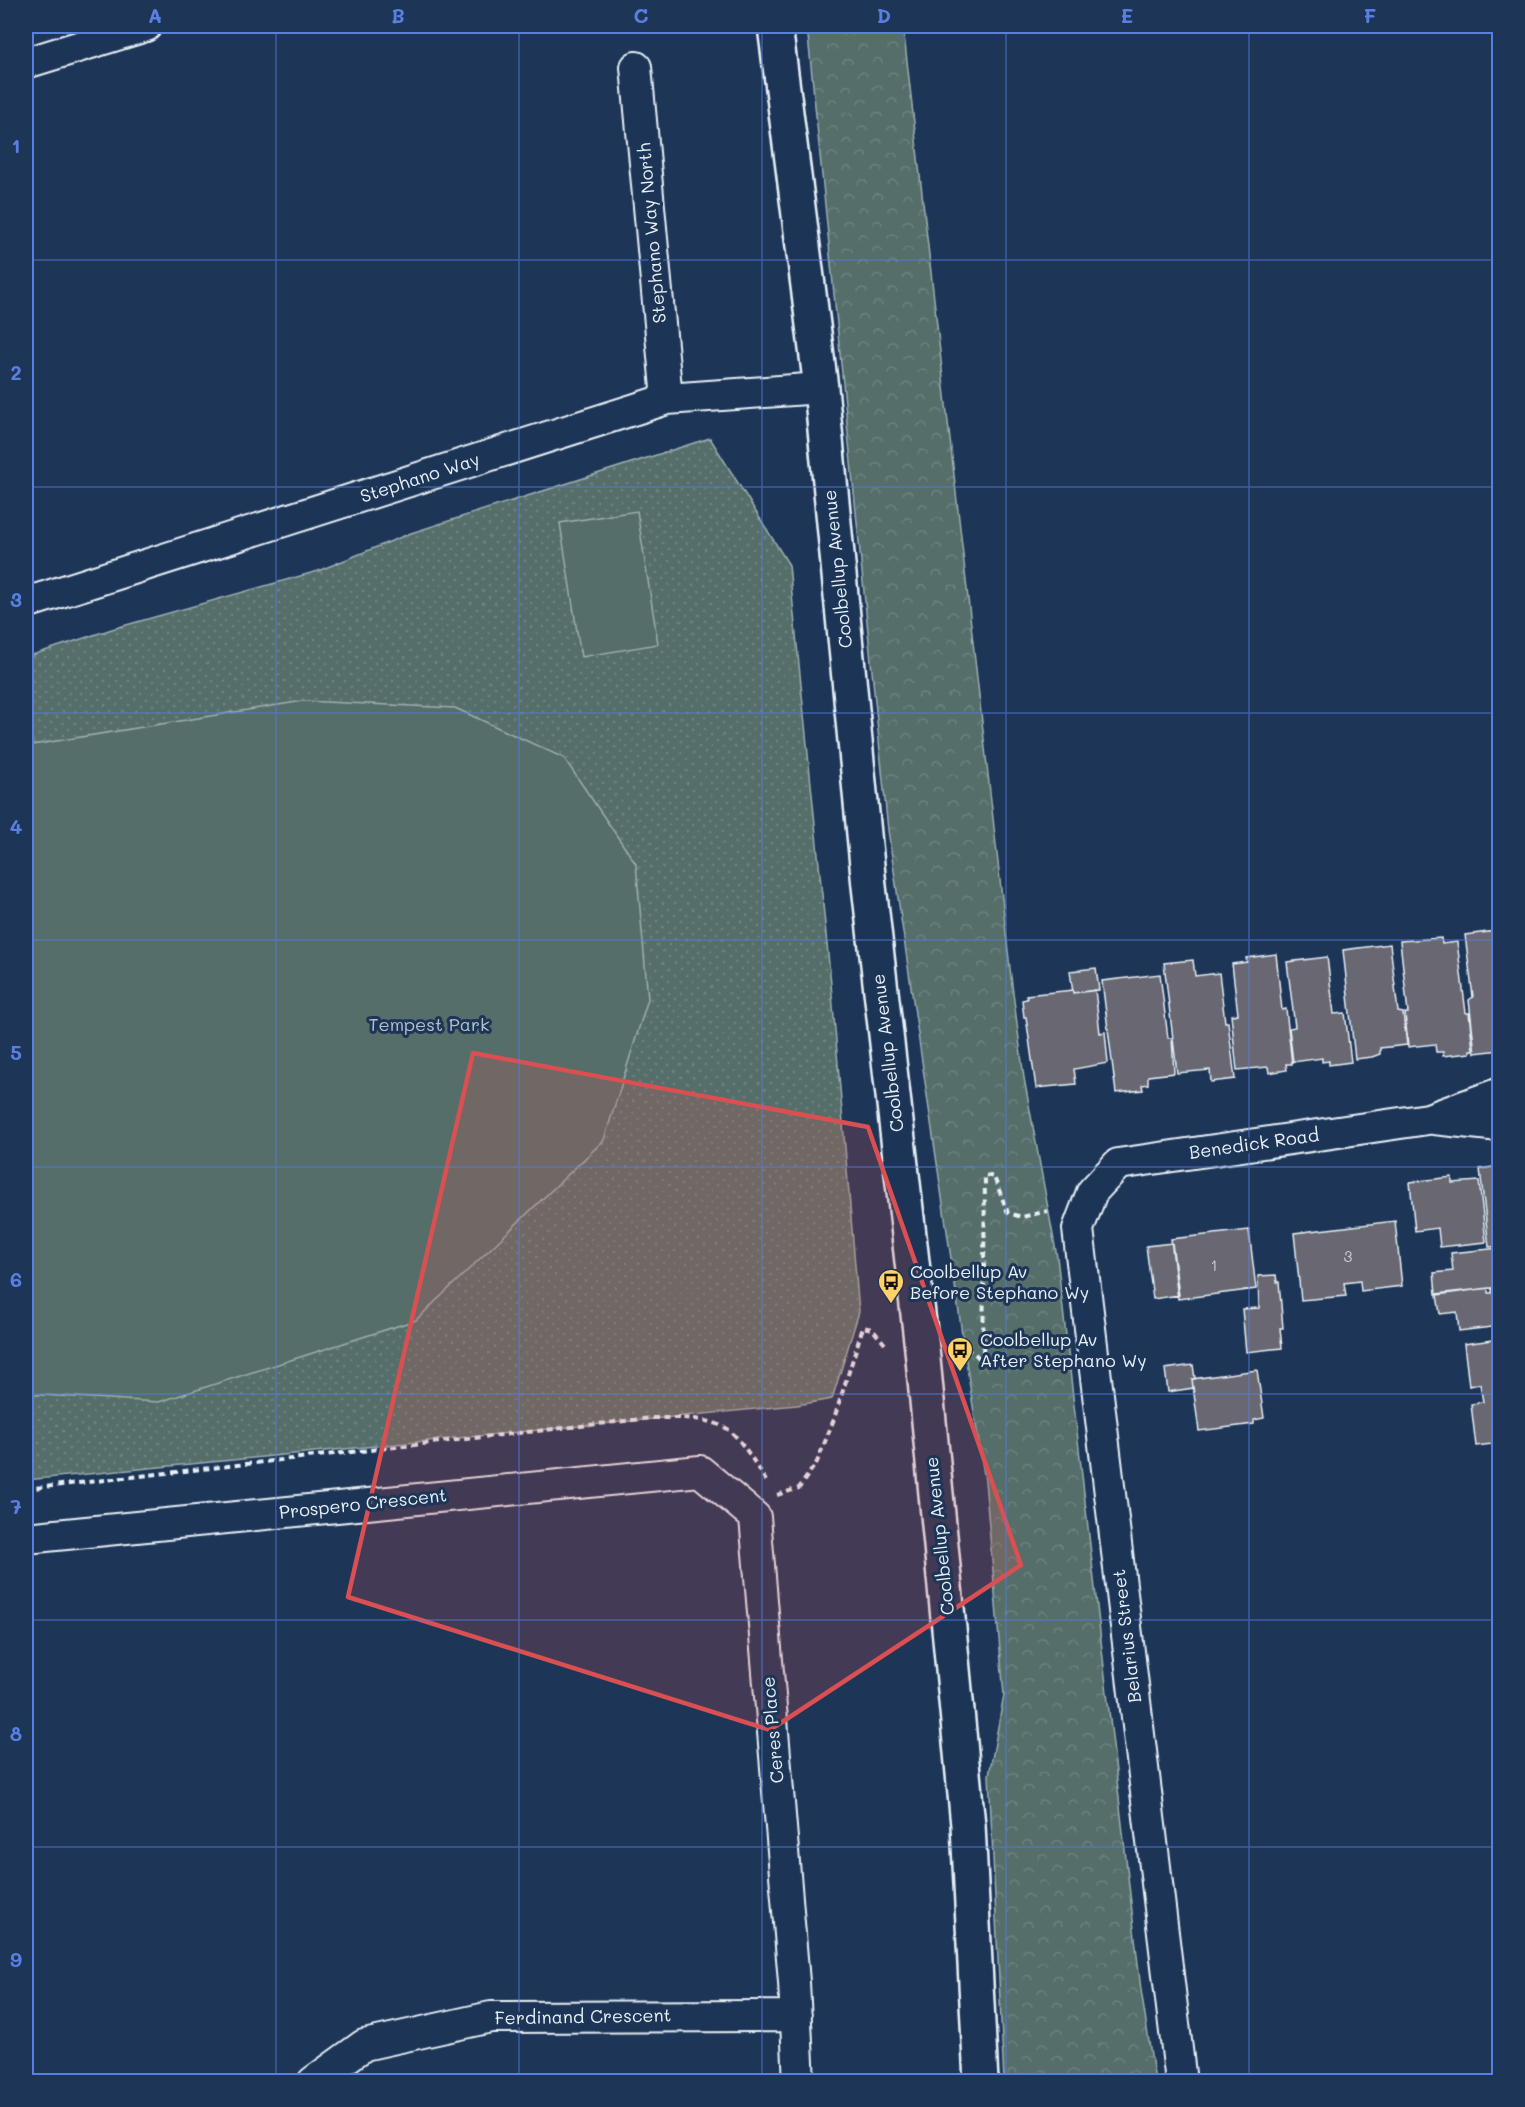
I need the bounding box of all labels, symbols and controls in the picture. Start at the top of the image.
text: A [148,2,162,28]
text: B [391,2,405,28]
text: C [634,2,649,28]
text: D [877,2,891,28]
text: E [1121,2,1133,28]
text: F [1364,2,1377,28]
text: 1 [12,132,20,158]
street label: Stephano Way North [631,142,671,324]
text: 2 [10,359,22,385]
street label: Stephano Way [357,446,483,508]
street label: Coolbellup Avenue [817,489,857,650]
text: 3 [10,586,22,612]
text: 4 [10,813,23,839]
street label: Coolbellup Avenue [865,973,909,1134]
park label: Tempest Park [369,1012,490,1036]
text: 5 [10,1039,22,1065]
street label: Benedick Road [1187,1122,1320,1164]
house number: 3 [1344,1246,1353,1266]
house number: 1 [1211,1255,1217,1275]
place label: Coolbellup Av Before Stephano Wy [910,1259,1089,1304]
text: 6 [10,1266,22,1292]
bus stop icon: Coolbellup Av Before Stephano Wy [876,1267,906,1305]
place label: Coolbellup Av After Stephano Wy [980,1327,1147,1372]
bus stop icon: Coolbellup Av After Stephano Wy [945,1335,975,1373]
street label: Coolbellup Avenue [919,1456,959,1617]
street label: Prospero Crescent [278,1482,448,1524]
text: 7 [10,1493,22,1519]
street label: Belarius Street [1106,1568,1146,1704]
street label: Ceres Place [755,1676,789,1784]
text: 8 [10,1720,22,1746]
text: 9 [10,1946,22,1972]
street label: Ferdinand Crescent [494,2002,672,2030]

